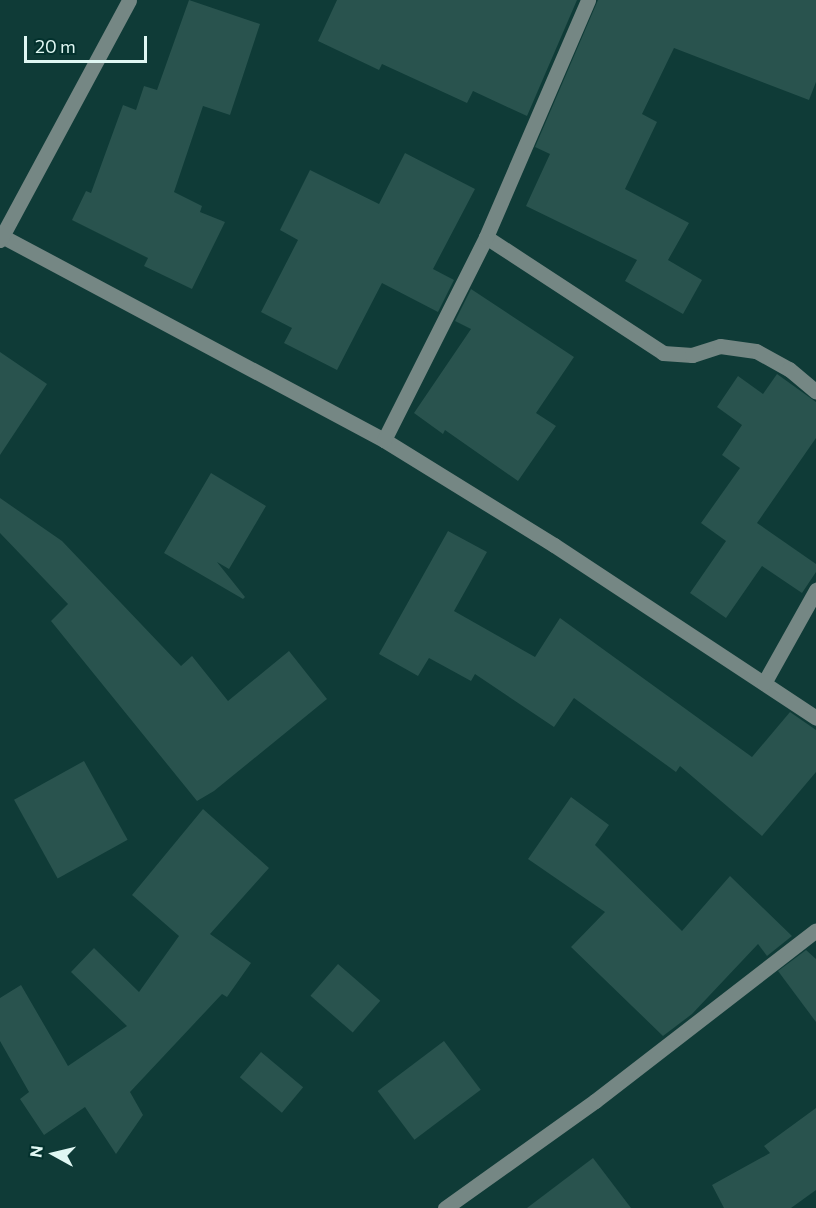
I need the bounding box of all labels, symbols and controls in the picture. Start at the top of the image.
scale bar [27,24,150,62]
text: 20 m [35,35,76,57]
north arrow [24,1124,84,1184]
text: N [25,1144,46,1159]

